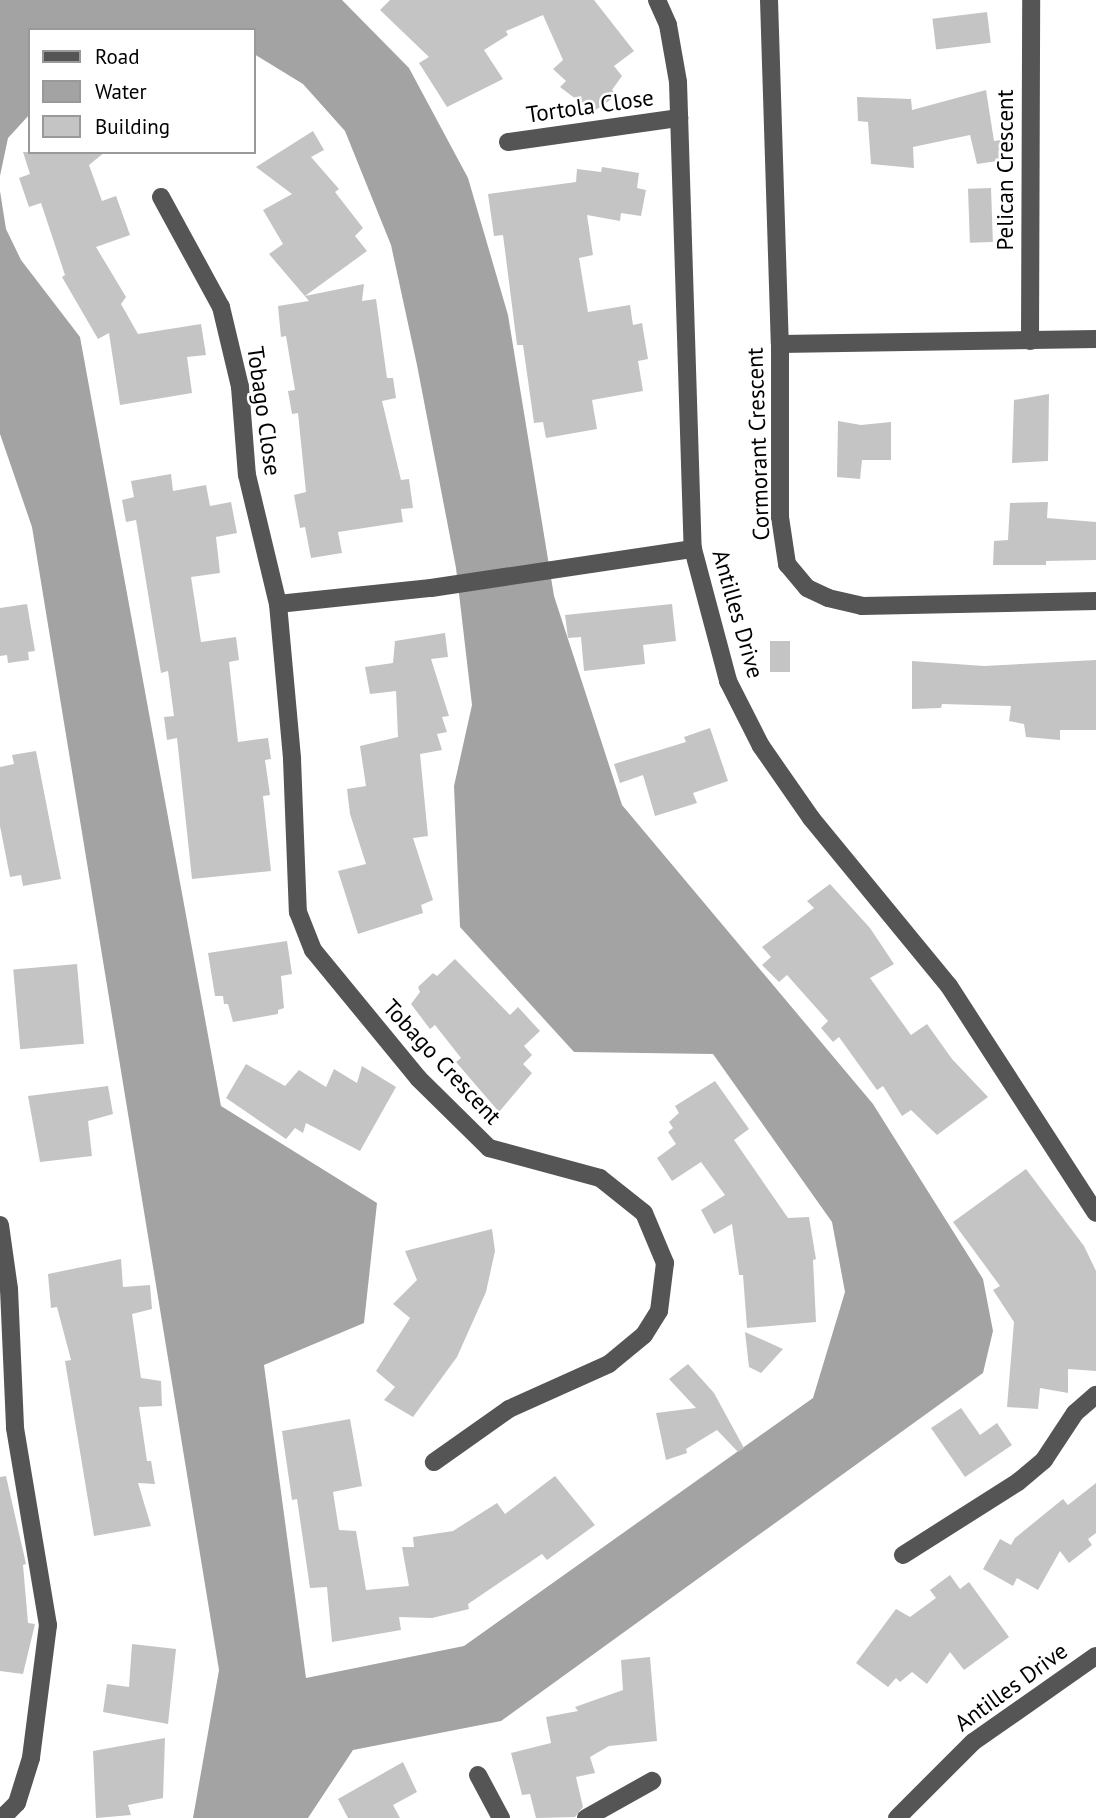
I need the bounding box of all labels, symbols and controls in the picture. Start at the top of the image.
legend [28,28,256,154]
text: Road [95,43,139,70]
text: Water [95,78,147,105]
street label: Tortola Close [525,83,655,129]
street label: Pelican Crescent [991,90,1019,250]
text: Building [95,113,170,140]
street label: Tobago Close [241,345,287,477]
street label: Cormorant Crescent [741,347,775,541]
street label: Antilles Drive [706,547,770,681]
street label: Tobago Crescent [377,994,507,1130]
street label: Antilles Drive [949,1637,1073,1737]

